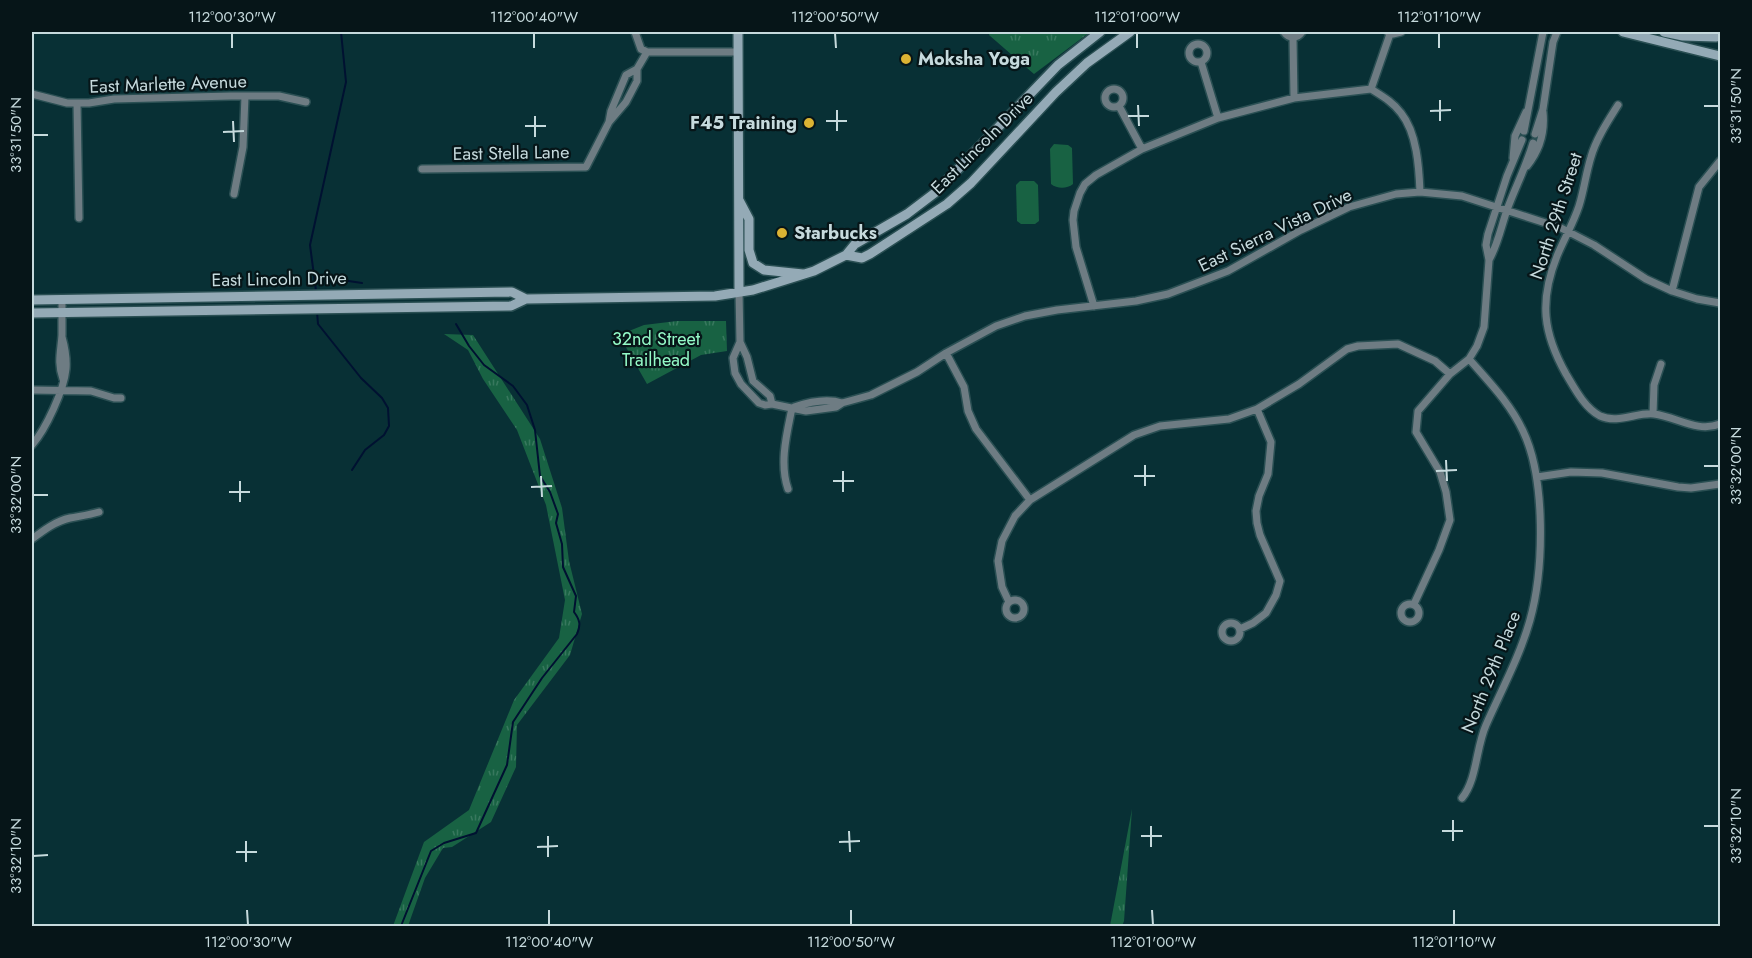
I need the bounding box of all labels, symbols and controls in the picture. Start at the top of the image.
text: 112°00'30"W [188,6,276,28]
text: 112°00'40"W [490,6,578,28]
text: 112°00'50"W [791,6,879,28]
text: 112°01'00"W [1094,6,1180,28]
text: 112°01'10"W [1397,6,1481,28]
place label: Moksha Yoga [918,46,1030,72]
marker: Moksha Yoga [899,52,913,66]
street label: East Marlette Avenue [89,68,247,100]
text: 33°31'50"N [1725,68,1747,144]
street label: East Lincoln Drive [925,86,1039,200]
text: 33°31'50"N [5,97,27,173]
place label: F45 Training [690,110,797,136]
marker: F45 Training [802,116,816,130]
street label: East Stella Lane [452,139,570,167]
street label: North 29th Street [1523,149,1589,283]
street label: East Sierra Vista Drive [1194,181,1356,279]
place label: Starbucks [794,220,877,246]
marker: Starbucks [775,226,789,240]
street label: East Lincoln Drive [211,265,347,293]
park label: 32nd Street Trailhead [612,326,701,373]
text: 33°32'00"N [1725,427,1747,505]
text: 33°32'00"N [5,456,27,534]
street label: North 29th Place [1455,607,1527,737]
text: 33°32'10"N [1725,788,1747,864]
text: 33°32'10"N [5,818,27,894]
text: 112°00'30"W [204,931,292,953]
text: 112°00'40"W [505,931,593,953]
text: 112°00'50"W [807,931,895,953]
text: 112°01'00"W [1110,931,1196,953]
text: 112°01'10"W [1412,931,1496,953]

